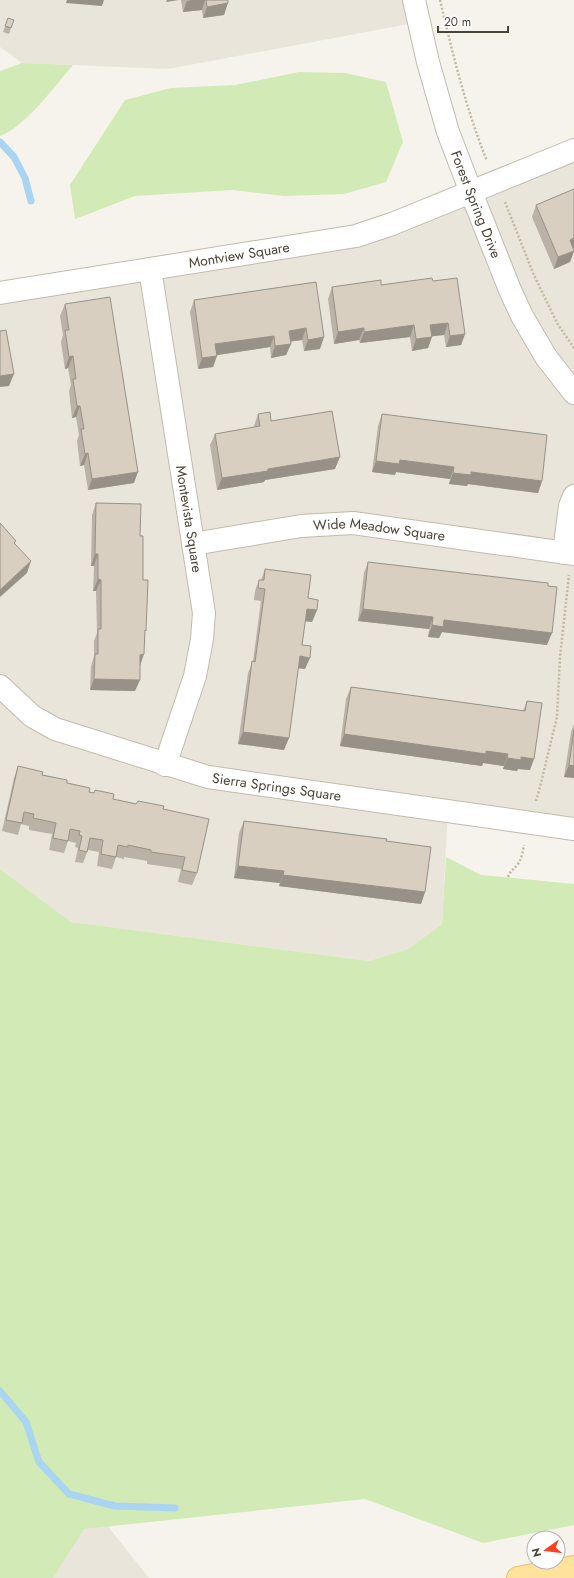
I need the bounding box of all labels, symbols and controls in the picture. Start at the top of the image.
scale bar [438,8,508,34]
text: 20 m [444,13,471,31]
street label: Forest Spring Drive [446,148,506,261]
street label: Montview Square [187,237,291,273]
street label: Montevista Square [171,464,207,574]
street label: Wide Meadow Square [312,513,446,546]
street label: Sierra Springs Square [211,768,342,806]
north arrow [526,1530,566,1570]
text: N [527,1546,545,1559]

